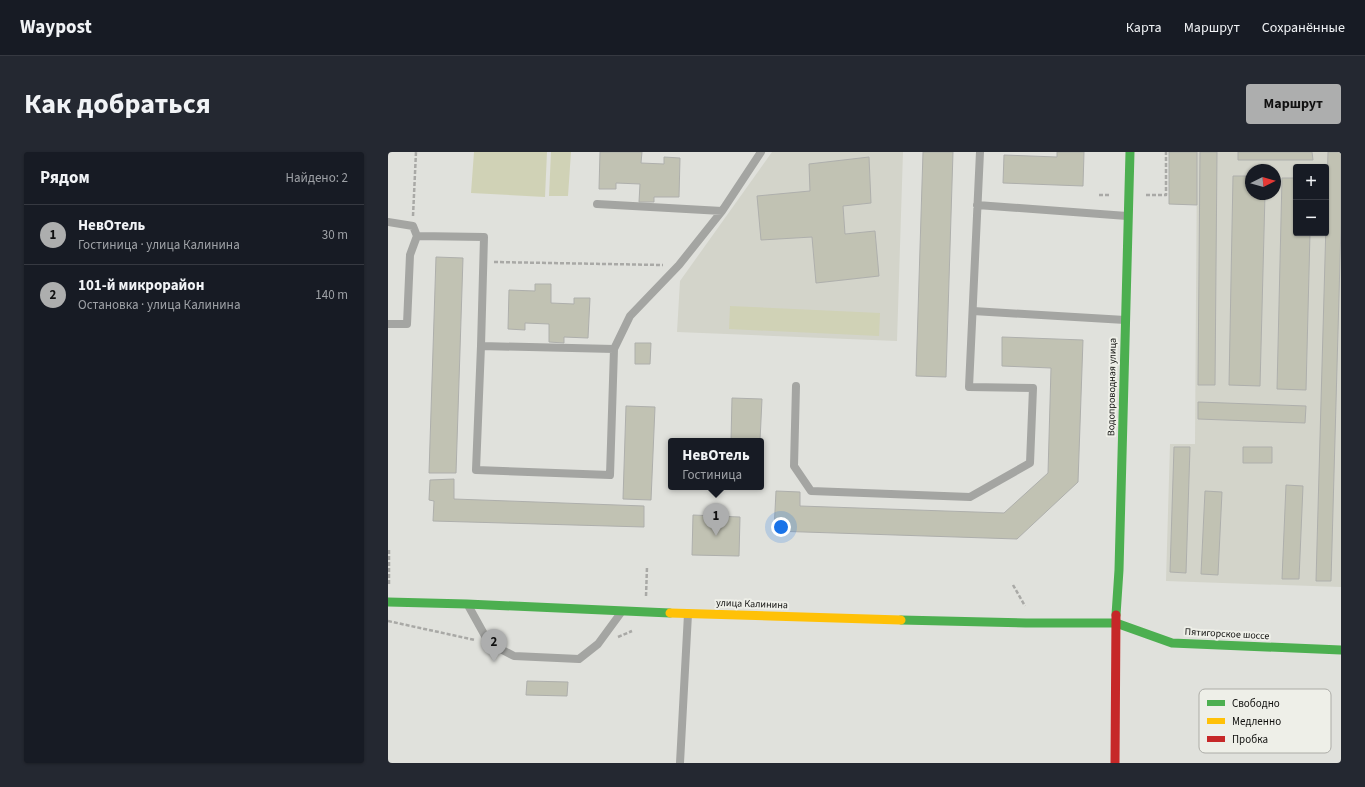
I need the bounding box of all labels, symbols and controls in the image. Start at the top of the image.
text: Waypost [20,14,92,41]
text: Карта [1126,18,1162,38]
text: Маршрут [1184,18,1240,38]
text: Сохранённые [1262,18,1345,38]
text: Как добраться [24,84,211,124]
button: Маршрут [1246,84,1341,124]
north arrow [1245,164,1281,200]
map controls [1293,164,1329,236]
button: + [1293,164,1329,200]
text: Рядом [40,166,90,190]
text: Найдено: 2 [286,169,348,187]
button: − [1293,200,1329,236]
text: НевОтель [78,215,145,236]
text: 1 [50,226,56,244]
text: 30 m [322,226,348,244]
text: Гостиница · улица Калинина [78,236,240,254]
text: 101-й микрорайон [78,275,204,296]
text: 2 [50,286,56,304]
text: 140 m [315,286,348,304]
text: Остановка · улица Калинина [78,296,240,314]
street label: Водопроводная улица [1104,338,1120,436]
popup [668,438,764,490]
text: НевОтель [682,445,750,466]
text: Гостиница [682,466,742,484]
pin: 1 [703,503,729,536]
your location [771,517,791,537]
street label: улица Калинина [716,596,788,612]
street label: Пятигорское шоссе [1184,625,1270,643]
pin: 2 [481,629,507,662]
legend [1199,689,1331,753]
text: Свободно [1232,696,1280,711]
text: Медленно [1232,714,1281,729]
text: Пробка [1232,732,1268,747]

